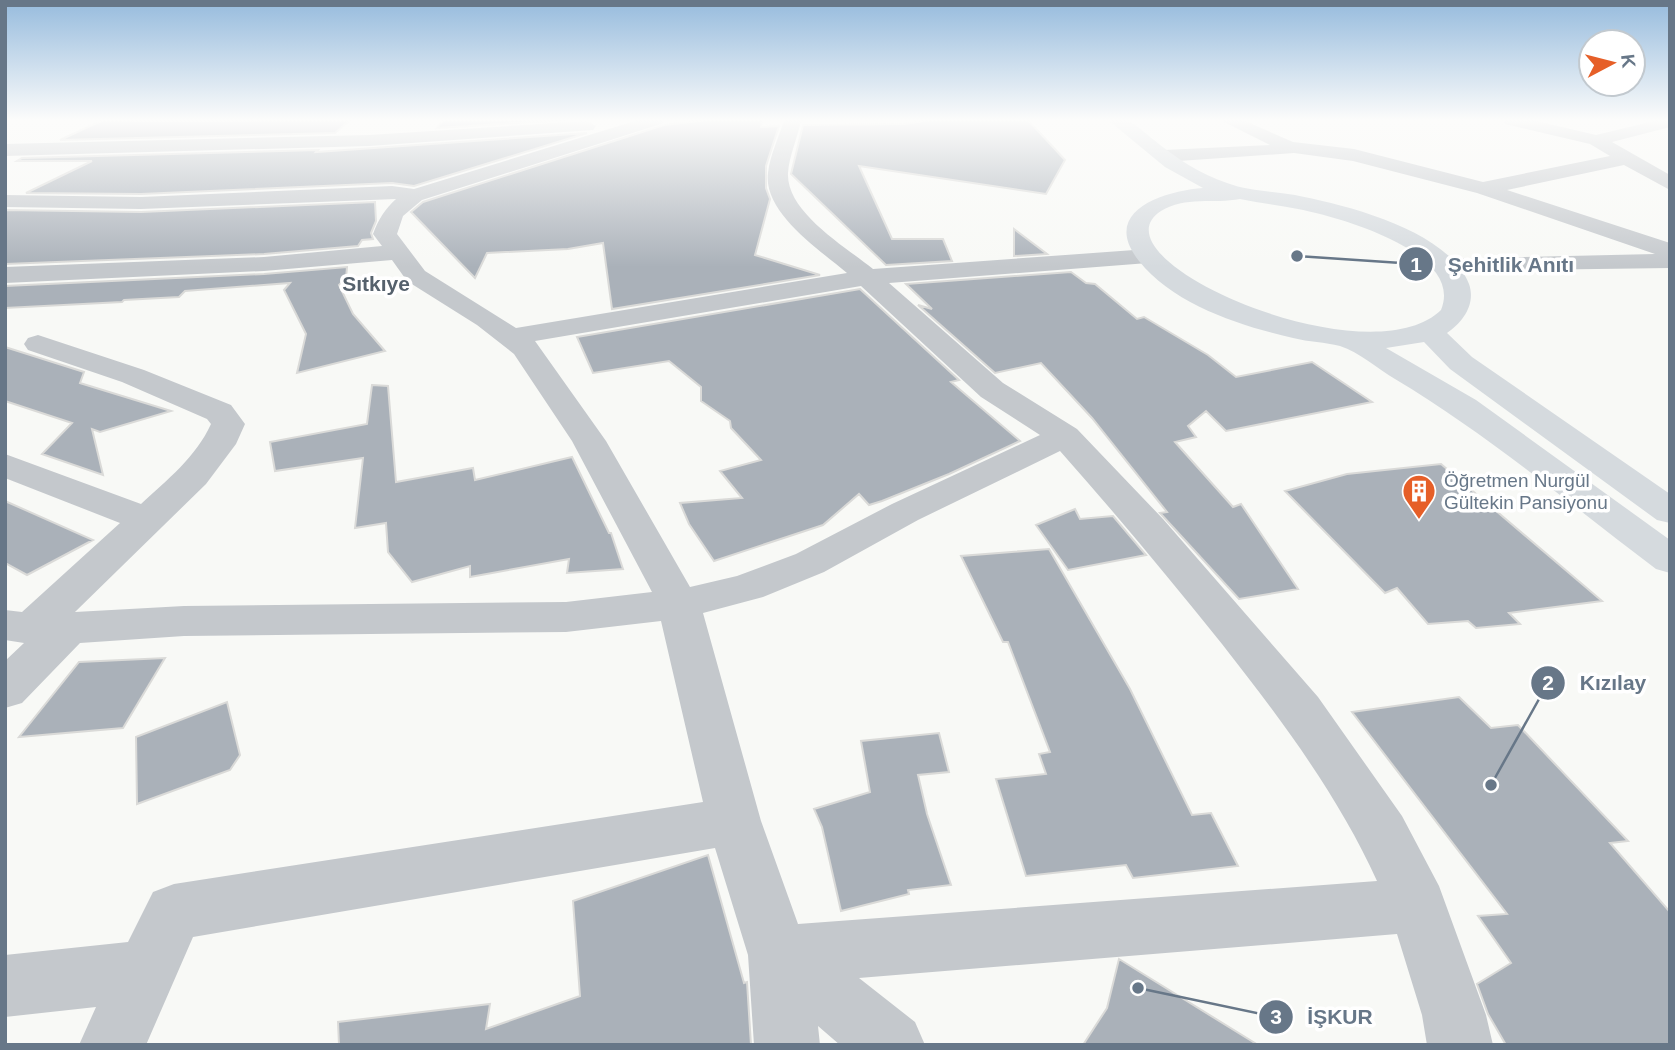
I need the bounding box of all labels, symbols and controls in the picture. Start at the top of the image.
north arrow [1577,28,1647,98]
text: K [1617,53,1640,69]
callout: Şehitlik Anıtı [1398,243,1588,285]
text: 1 [1410,253,1422,276]
text: Şehitlik Anıtı [1448,253,1574,276]
district label: Sıtkıye [342,272,410,295]
place label: Öğretmen Nurgül Gültekin Pansiyonu [1444,470,1608,513]
building icon: Öğretmen Nurgül Gültekin Pansiyonu [1400,472,1438,521]
callout: Kızılay [1531,662,1660,704]
text: 2 [1542,671,1554,694]
text: Kızılay [1580,671,1647,694]
callout: İŞKUR [1259,996,1387,1038]
text: 3 [1270,1005,1282,1028]
text: İŞKUR [1307,1005,1373,1028]

